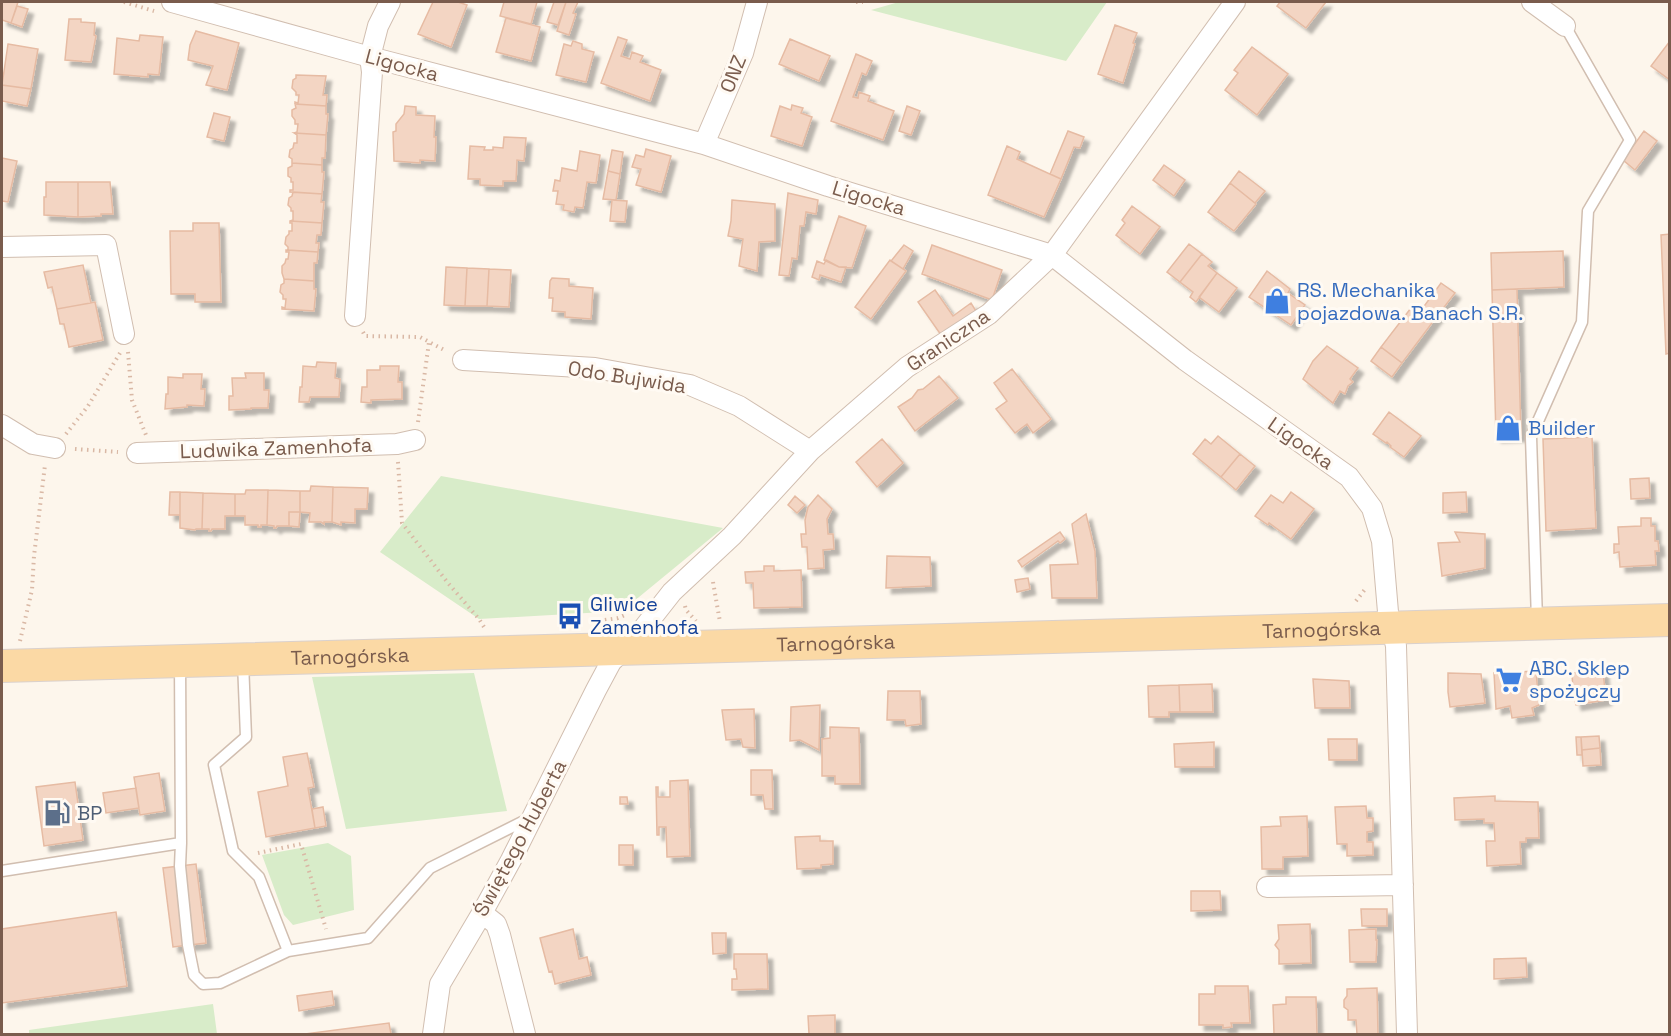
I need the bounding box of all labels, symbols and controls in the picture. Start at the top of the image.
street label: Ligocka [362,43,442,87]
street label: ONZ [714,51,752,97]
street label: Ligocka [829,175,909,221]
place label: RS. Mechanika pojazdowa. Banach S.R. [1297,277,1523,326]
shop icon: RS. Mechanika pojazdowa. Banach S.R. [1262,286,1292,316]
street label: Graniczna [901,303,995,377]
street label: Odo Bujwida [566,355,688,399]
street label: Ligocka [1263,411,1339,475]
shop icon: Builder [1493,413,1523,443]
place label: Builder [1528,415,1596,441]
street label: Ludwika Zamenhofa [179,432,373,464]
place label: Gliwice Zamenhofa [590,591,699,640]
bus stop icon: Gliwice Zamenhofa [555,601,585,631]
street label: Tarnogórska [1262,615,1381,644]
street label: Tarnogórska [776,628,895,658]
street label: Tarnogórska [290,642,410,671]
place label: ABC. Sklep spożyczy [1529,655,1630,704]
supermarket icon: ABC. Sklep spożyczy [1494,665,1524,695]
street label: Świętego Huberta [468,755,572,921]
fuel station icon: BP [42,798,72,828]
place label: BP [77,800,102,826]

